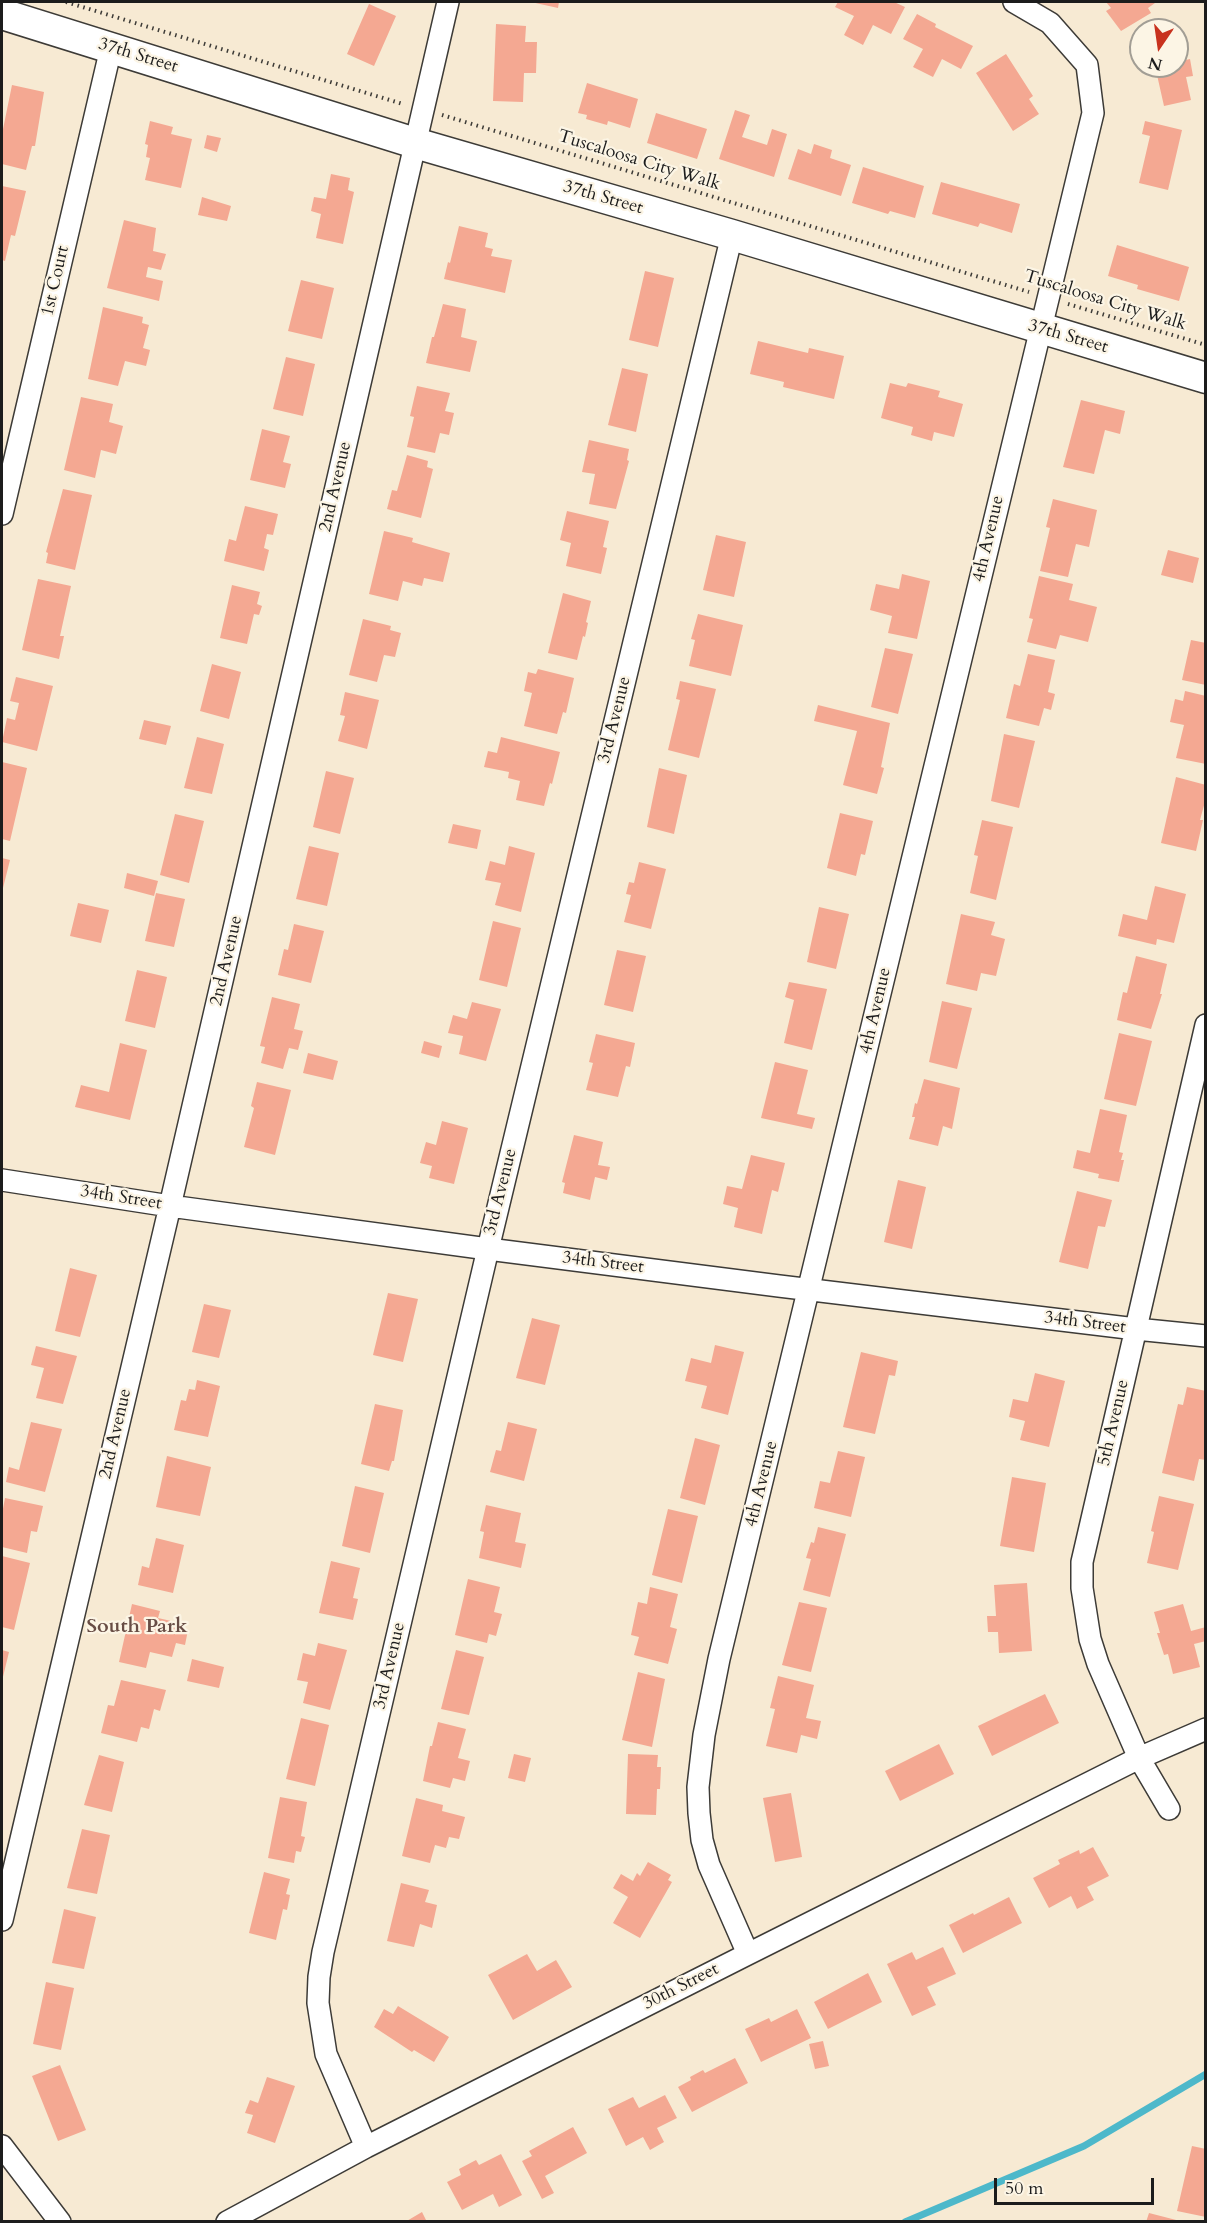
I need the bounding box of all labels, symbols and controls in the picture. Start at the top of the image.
north arrow [1129,18,1189,78]
street label: 37th Street [96,34,180,78]
text: N [1146,51,1165,76]
street label: Tuscaloosa City Walk [555,126,723,196]
street label: 37th Street [561,176,645,220]
street label: 1st Court [37,244,75,318]
street label: Tuscaloosa City Walk [1021,266,1189,336]
street label: 37th Street [1026,315,1110,359]
street label: 2nd Avenue [315,440,357,534]
street label: 4th Avenue [969,494,1009,584]
street label: 3rd Avenue [594,674,636,766]
street label: 2nd Avenue [206,914,248,1008]
street label: 4th Avenue [856,966,896,1056]
street label: 3rd Avenue [480,1146,522,1238]
street label: 34th Street [79,1181,163,1215]
street label: 34th Street [561,1247,645,1279]
street label: 34th Street [1043,1307,1127,1339]
street label: 5th Avenue [1094,1378,1134,1468]
street label: 2nd Avenue [95,1387,137,1481]
street label: 4th Avenue [741,1439,783,1529]
district label: South Park [86,1615,188,1639]
street label: 3rd Avenue [370,1620,410,1712]
street label: 30th Street [640,1959,722,2015]
scale bar [997,2166,1158,2204]
text: 50 m [1005,2176,1044,2201]

